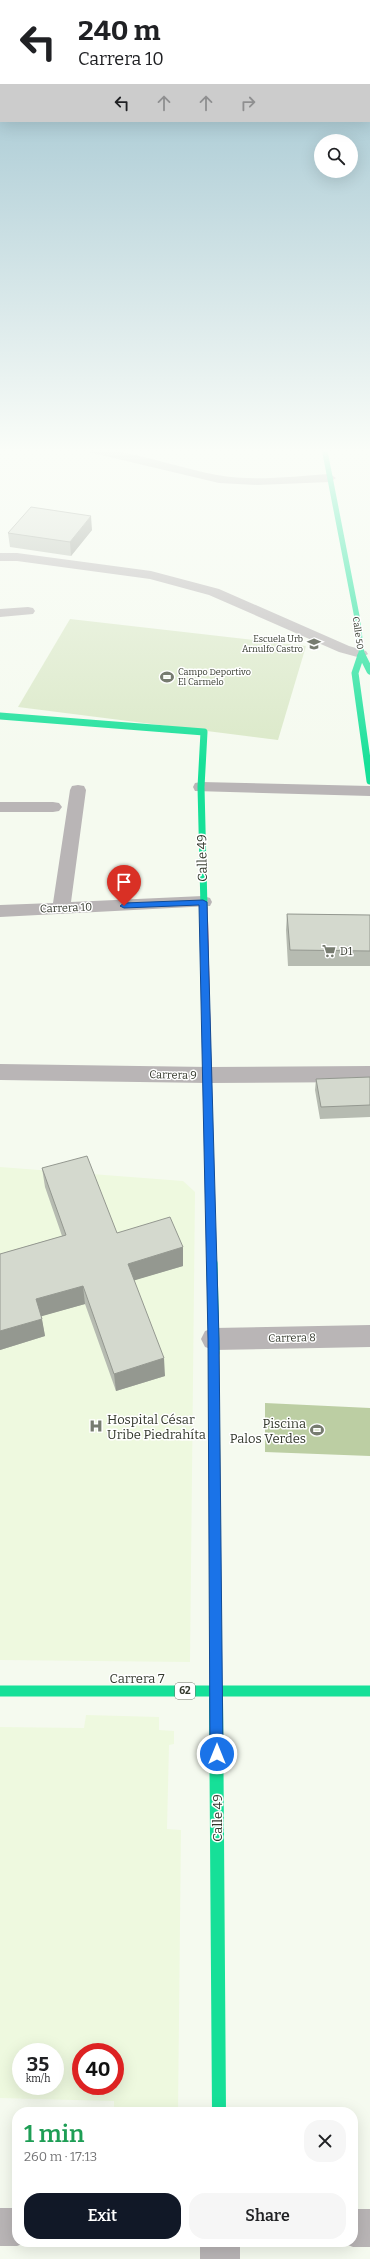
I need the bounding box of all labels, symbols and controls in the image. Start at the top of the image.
text: 240 m [78,14,160,47]
icon: left [12,16,64,68]
text: Carrera 10 [78,48,164,70]
icon: left [111,92,133,114]
icon: ahead [153,92,175,114]
icon: ahead [195,92,217,114]
icon: right [237,92,259,114]
map controls [314,134,358,178]
button: search [314,134,358,178]
street label: Calle 50 [351,616,365,650]
place label: Escuela Urb Arnulfo Castro [242,634,303,654]
school or university icon: Escuela Urb Arnulfo Castro [306,636,322,652]
place label: Campo Deportivo El Carmelo [178,667,251,687]
sports icon: Campo Deportivo El Carmelo [159,669,175,685]
street label: Calle 49 [194,834,210,882]
pin [107,865,141,906]
icon: arrive [113,871,135,893]
street label: Carrera 10 [40,901,92,915]
supermarket icon: D1 [321,943,337,959]
place label: D1 [340,945,353,958]
street label: Carrera 9 [149,1068,197,1082]
street label: Carrera 8 [268,1331,316,1345]
place label: Hospital César Uribe Piedrahíta [107,1412,206,1442]
place label: Piscina Palos Verdes [230,1416,306,1446]
hospital icon: Hospital César Uribe Piedrahíta [88,1418,104,1434]
sports icon: Piscina Palos Verdes [309,1422,325,1438]
street label: Carrera 7 [110,1671,165,1686]
road number: 62 [175,1683,195,1699]
position arrow [196,1733,238,1775]
street label: Calle 49 [210,1794,225,1842]
speed limit sign: 40 [72,2043,124,2095]
text: 35 [27,2052,49,2076]
text: km/h [26,2073,50,2085]
text: 1 min [24,2120,84,2148]
button: close [304,2120,346,2162]
text: 260 m · 17:13 [24,2149,97,2164]
button: Exit [24,2193,181,2239]
button: Share [189,2193,346,2239]

